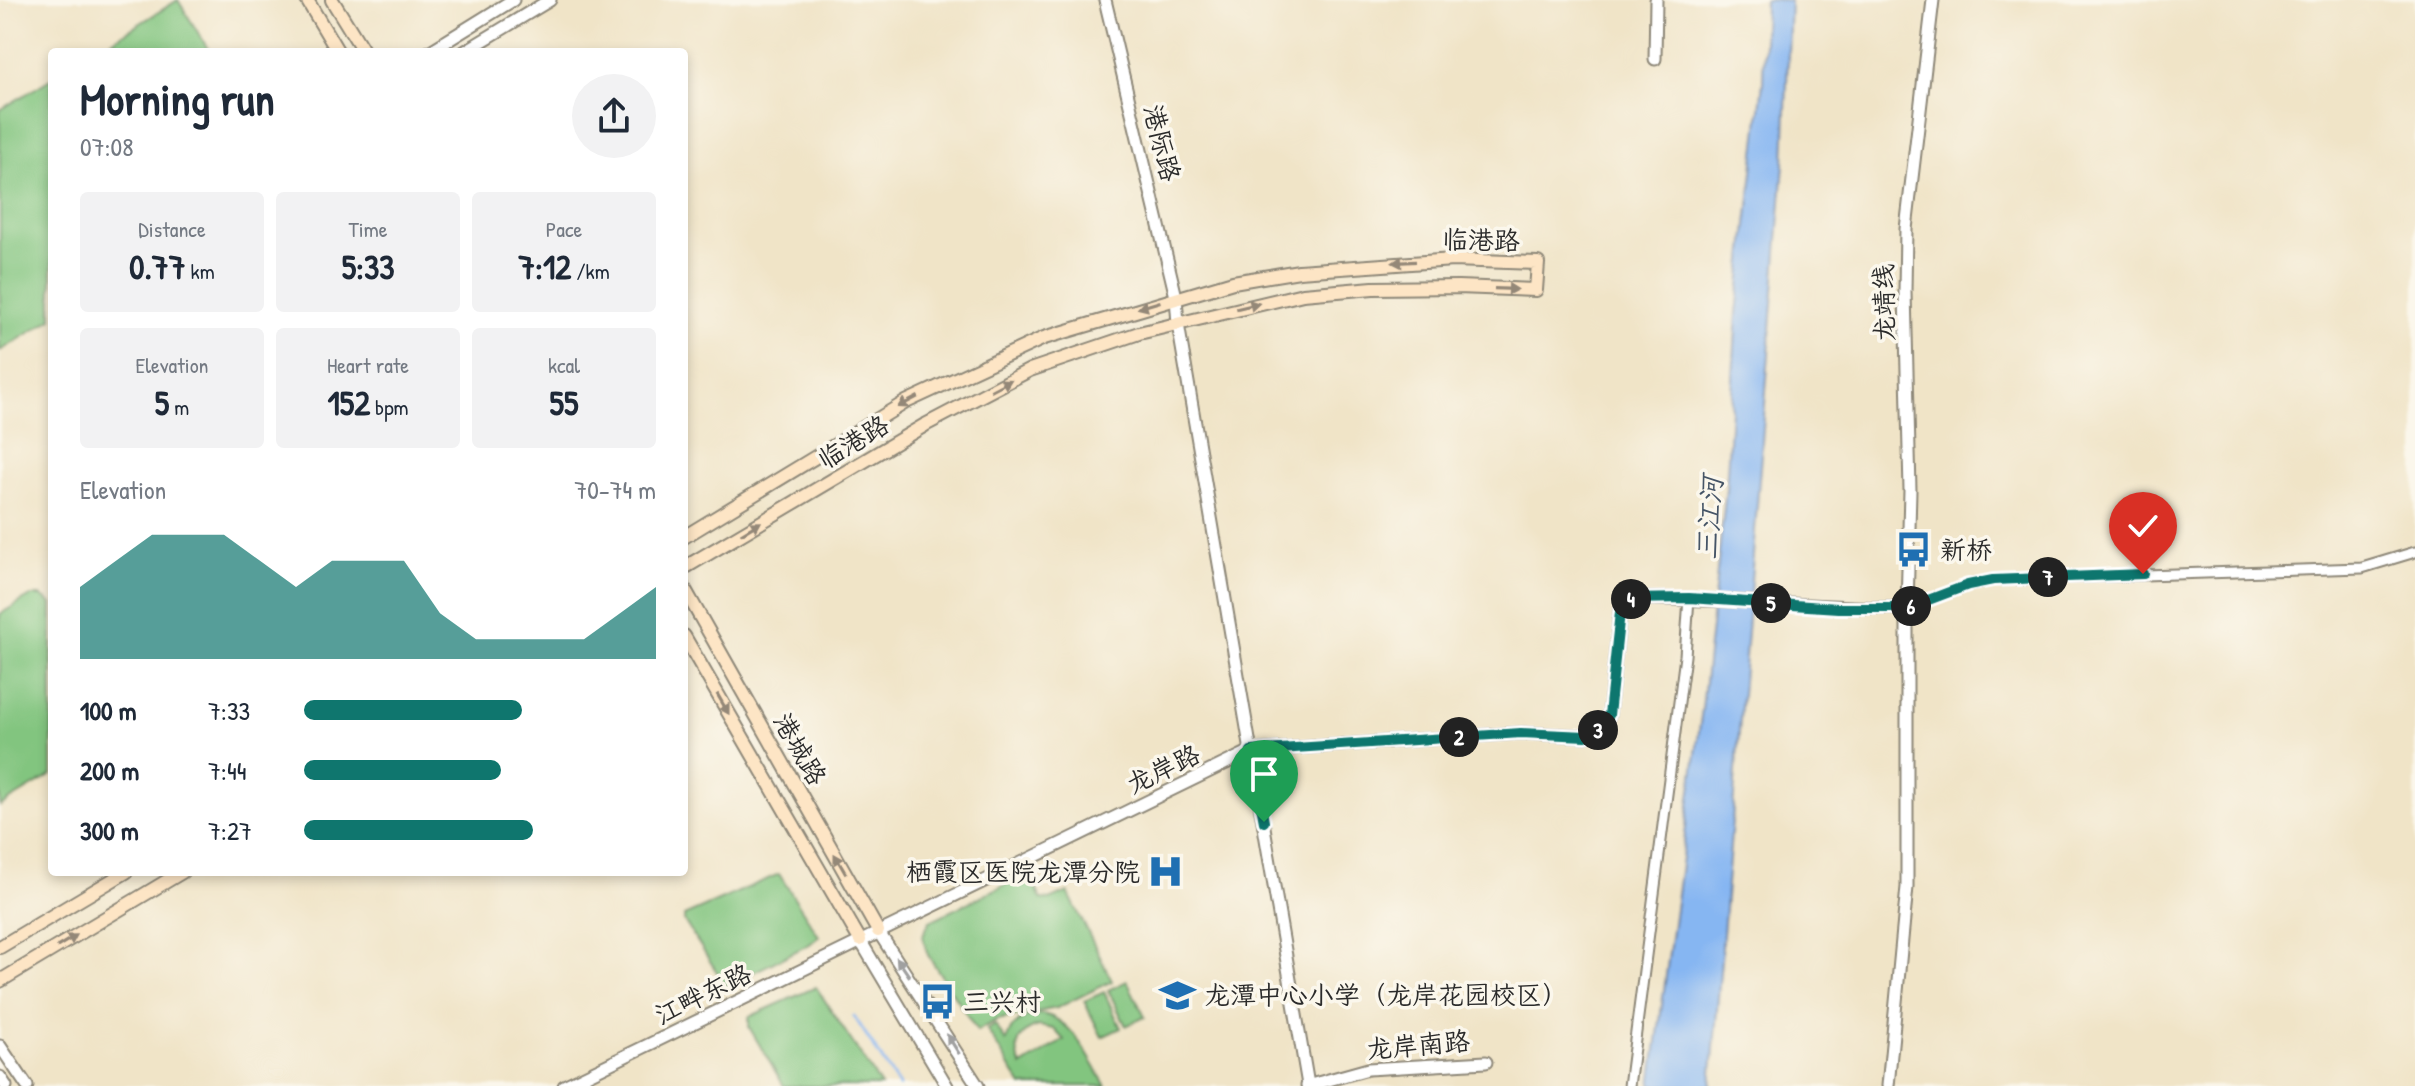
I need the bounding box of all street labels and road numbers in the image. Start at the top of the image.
street label: 港际路 [1136,101,1189,185]
street label: 临港路 [1442,221,1520,258]
street label: 龙靖线 [1865,264,1902,342]
street label: 临港路 [810,406,895,477]
street label: 港城路 [766,706,835,791]
street label: 龙岸路 [1120,736,1206,801]
street label: 江畔东路 [648,955,757,1032]
street label: 龙岸南路 [1365,1023,1471,1066]

